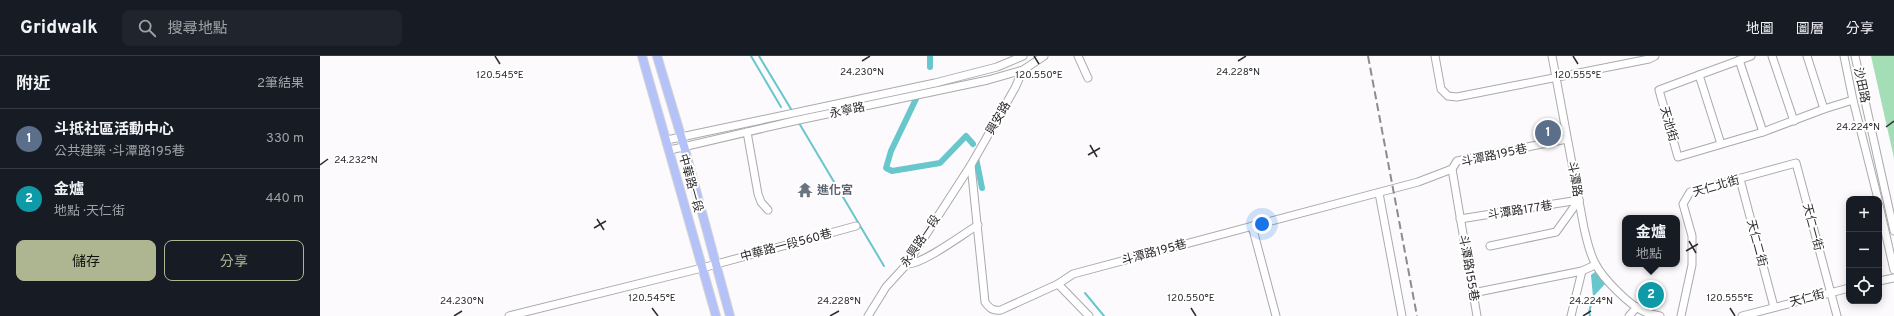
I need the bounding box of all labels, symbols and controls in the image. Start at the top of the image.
search box [122,10,402,46]
text: Gridwalk [20,16,98,40]
icon: search [136,17,158,39]
text: 搜尋地點 [168,20,228,39]
text: 地圖 [1746,21,1774,38]
text: 圖層 [1796,21,1824,38]
text: 分享 [1846,21,1874,38]
text: 24.230°N [840,66,884,79]
text: 24.228°N [1216,66,1260,79]
street label: 沙田路 [1849,66,1873,104]
text: 120.545°E [476,69,524,82]
text: 120.550°E [1015,69,1063,82]
text: 120.555°E [1554,69,1602,82]
text: 附近 [16,74,50,96]
text: 2筆結果 [257,76,304,92]
street label: 永寧路 [828,99,866,123]
street label: 興安路 [983,99,1015,138]
street label: 天池街 [1655,105,1681,144]
pin: 1 [1535,118,1561,148]
text: 斗抵社區活動中心 [54,121,174,140]
text: 24.224°N [1836,121,1880,134]
text: 1 [26,131,32,147]
text: 330 m [266,131,304,147]
street label: 斗潭路195巷 [1460,141,1529,171]
text: 公共建築 · 斗潭路195巷 [54,144,185,160]
street label: 中華路一段 [674,152,706,214]
text: 24.232°N [334,154,378,167]
street label: 斗潭路 [1563,160,1585,198]
street label: 天仁北街 [1691,173,1742,201]
text: 金爐 [54,181,84,200]
temple icon: 進化宮 [796,181,814,199]
place label: 進化宮 [817,183,853,199]
text: 2 [25,191,33,207]
text: 440 m [265,191,304,207]
map controls [1846,196,1882,304]
button: + [1846,196,1882,232]
street label: 斗潭路177巷 [1487,198,1554,224]
street label: 天仁一街 [1798,202,1826,253]
text: 地點 · 天仁街 [54,204,125,220]
street label: 永興路一段 [897,212,944,271]
your location [1252,214,1272,234]
popup [1622,215,1680,267]
street label: 天仁二街 [1742,218,1770,269]
text: 金爐 [1636,224,1666,243]
street label: 中華路一段560巷 [739,226,834,266]
button: − [1846,232,1882,268]
street label: 斗潭路155巷 [1454,234,1482,303]
street label: 斗潭路195巷 [1120,237,1189,269]
button: 儲存 [16,240,156,281]
button: 分享 [164,240,304,281]
text: 地點 [1636,247,1662,263]
button: locate [1846,268,1882,304]
pin: 2 [1638,280,1664,310]
street label: 天仁街 [1788,287,1827,311]
text: 120.545°E [628,292,676,305]
text: 120.550°E [1167,292,1215,305]
text: 120.555°E [1706,292,1754,305]
text: 24.230°N [440,295,484,308]
text: 24.228°N [817,295,861,308]
text: 24.224°N [1569,295,1613,308]

